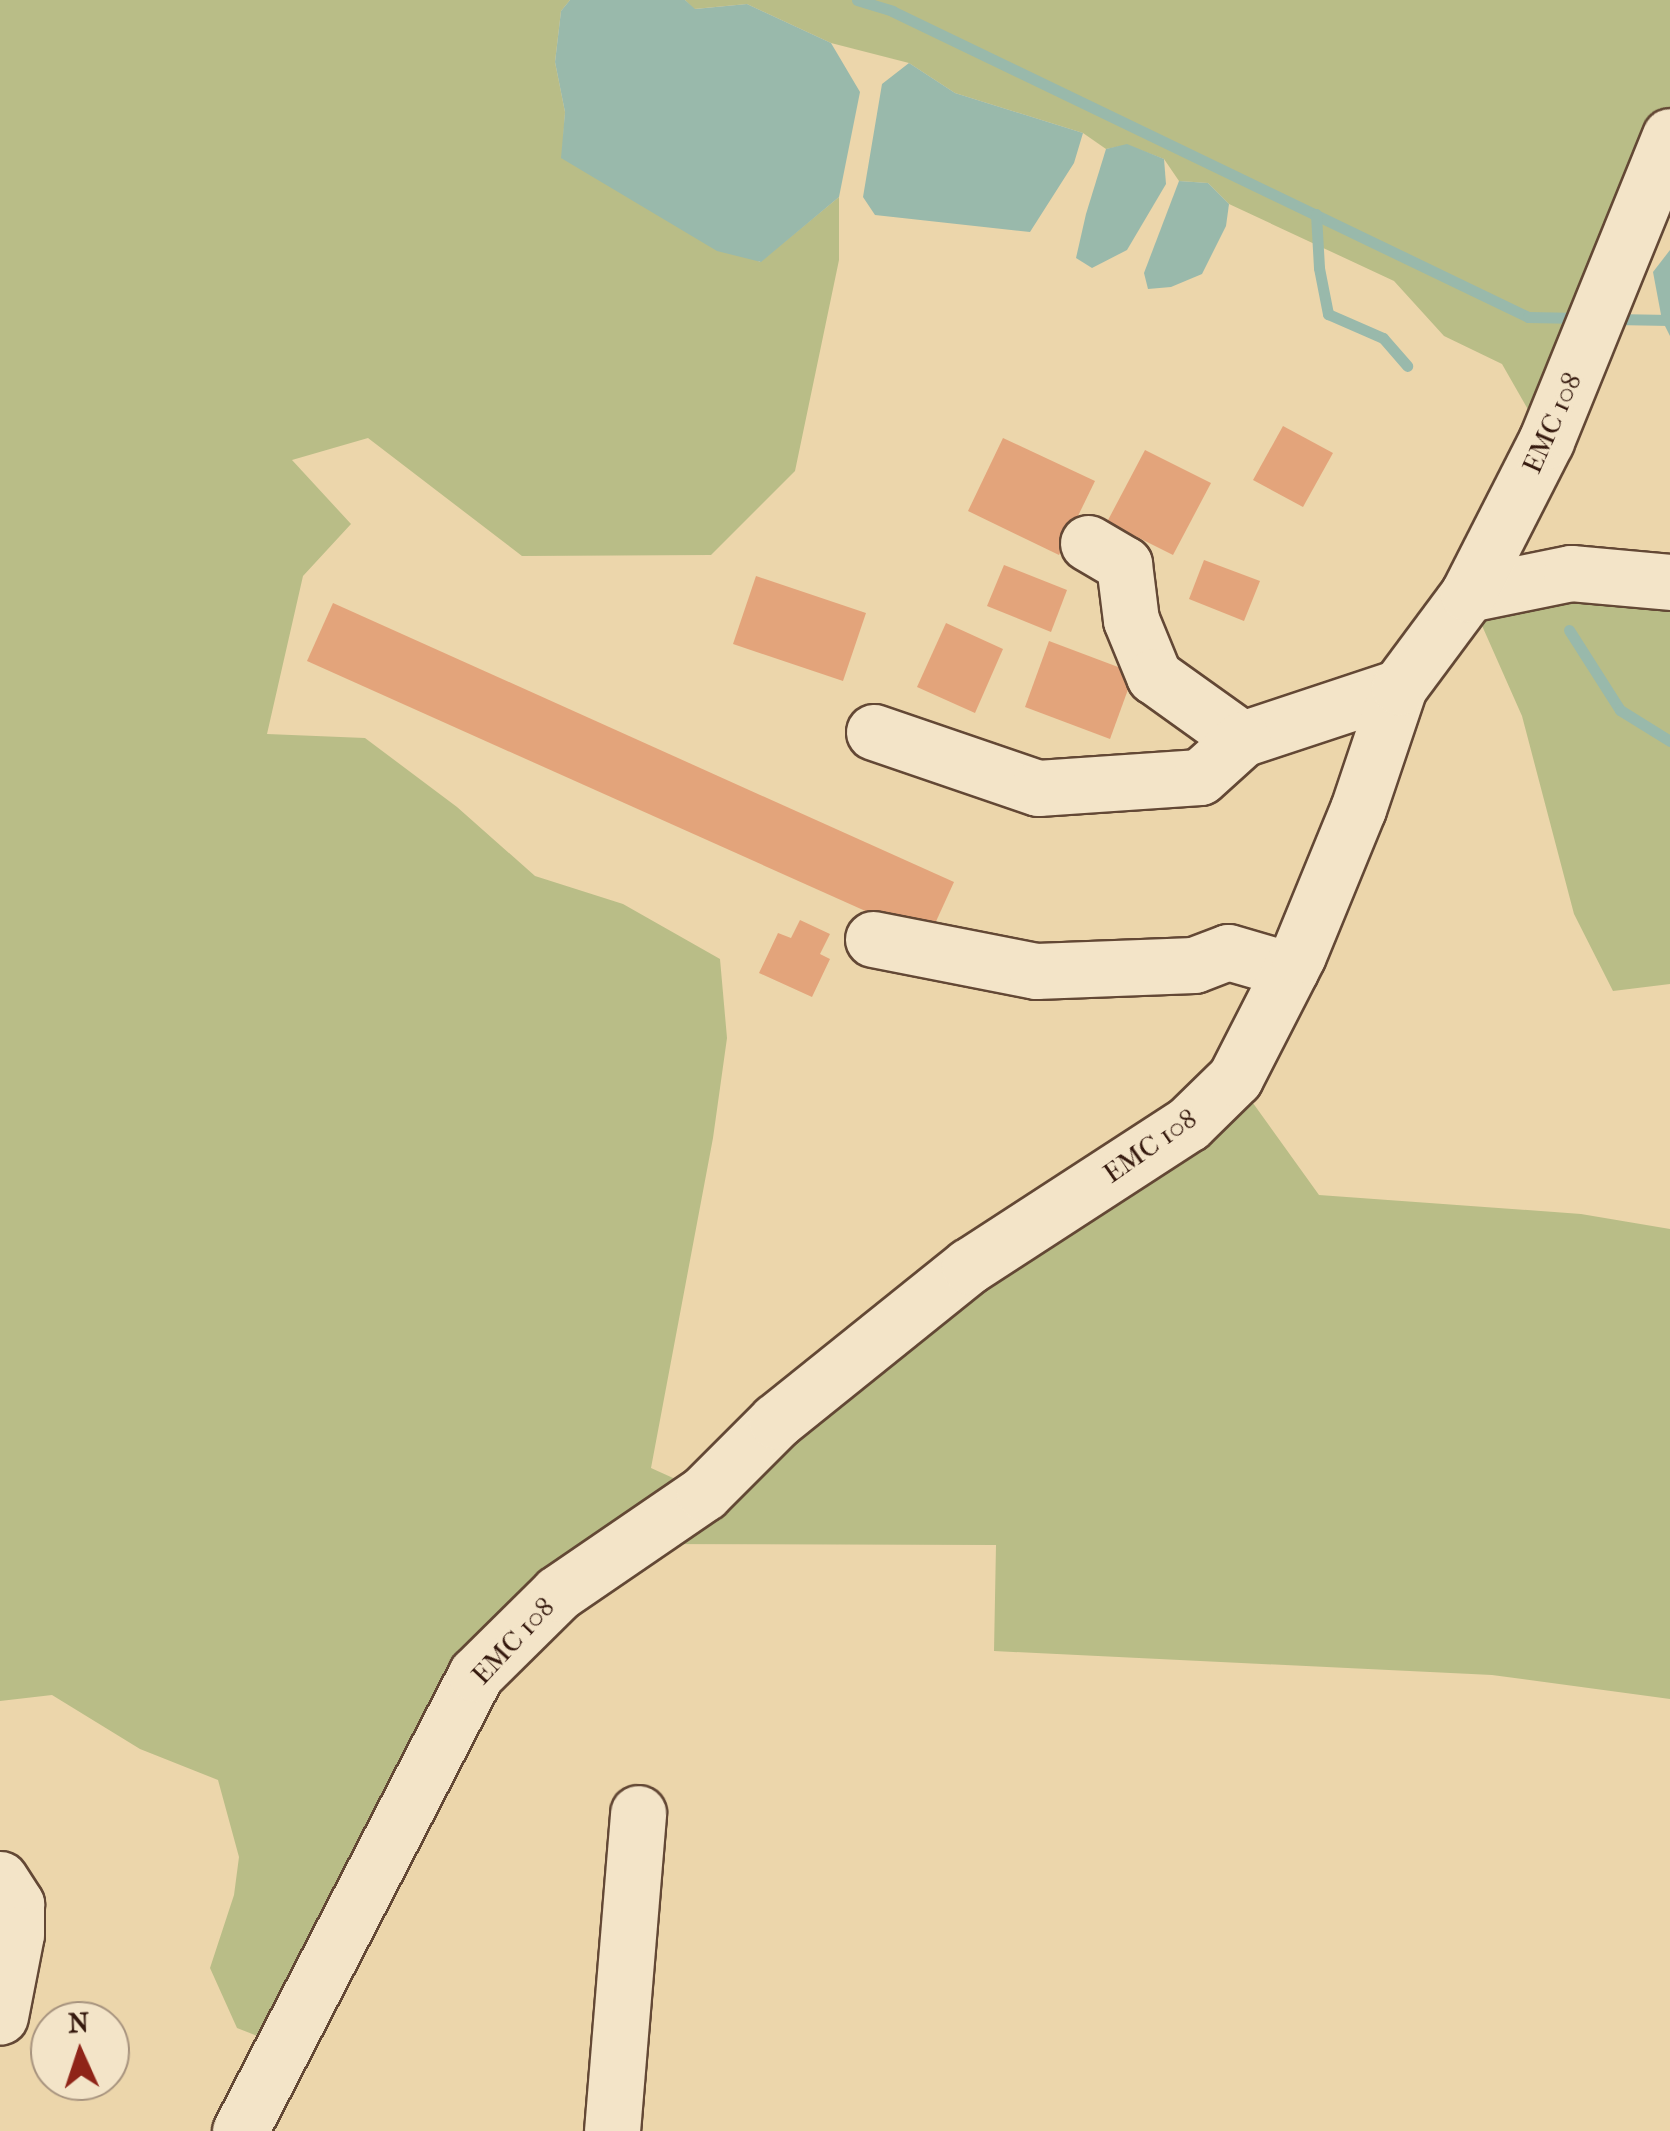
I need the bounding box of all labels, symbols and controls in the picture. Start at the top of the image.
street label: EMC 108 [1515,367,1589,479]
street label: EMC 108 [1097,1102,1203,1190]
street label: EMC 108 [464,1591,562,1691]
north arrow [30,2001,130,2101]
text: N [67,2006,90,2040]

